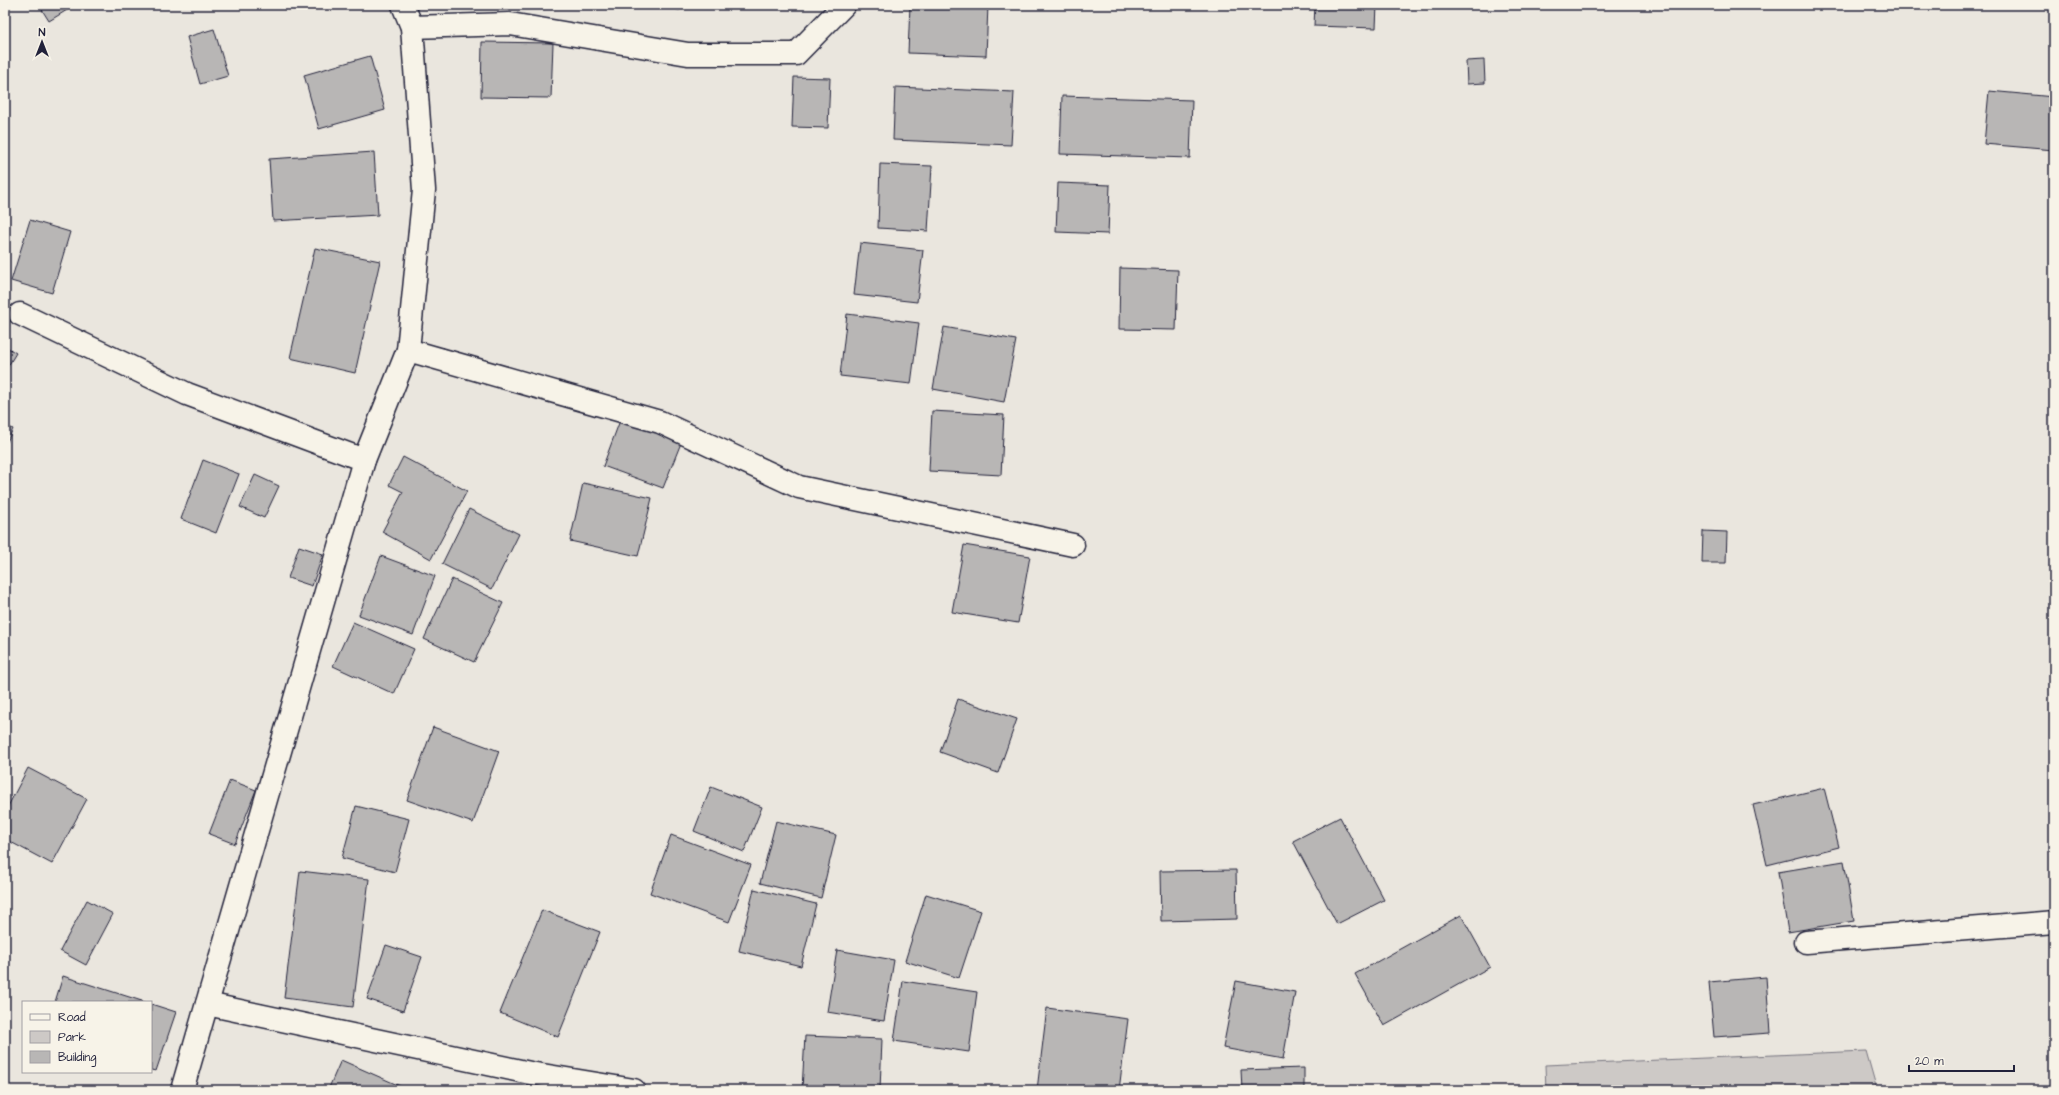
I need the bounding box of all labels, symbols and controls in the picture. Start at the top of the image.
north arrow [22,22,62,62]
text: N [39,25,46,40]
legend [22,1001,152,1073]
text: Road [58,1009,86,1026]
text: Park [58,1029,86,1046]
scale bar [1909,1047,2014,1073]
text: Building [58,1049,96,1067]
text: 20 m [1915,1053,1944,1070]

